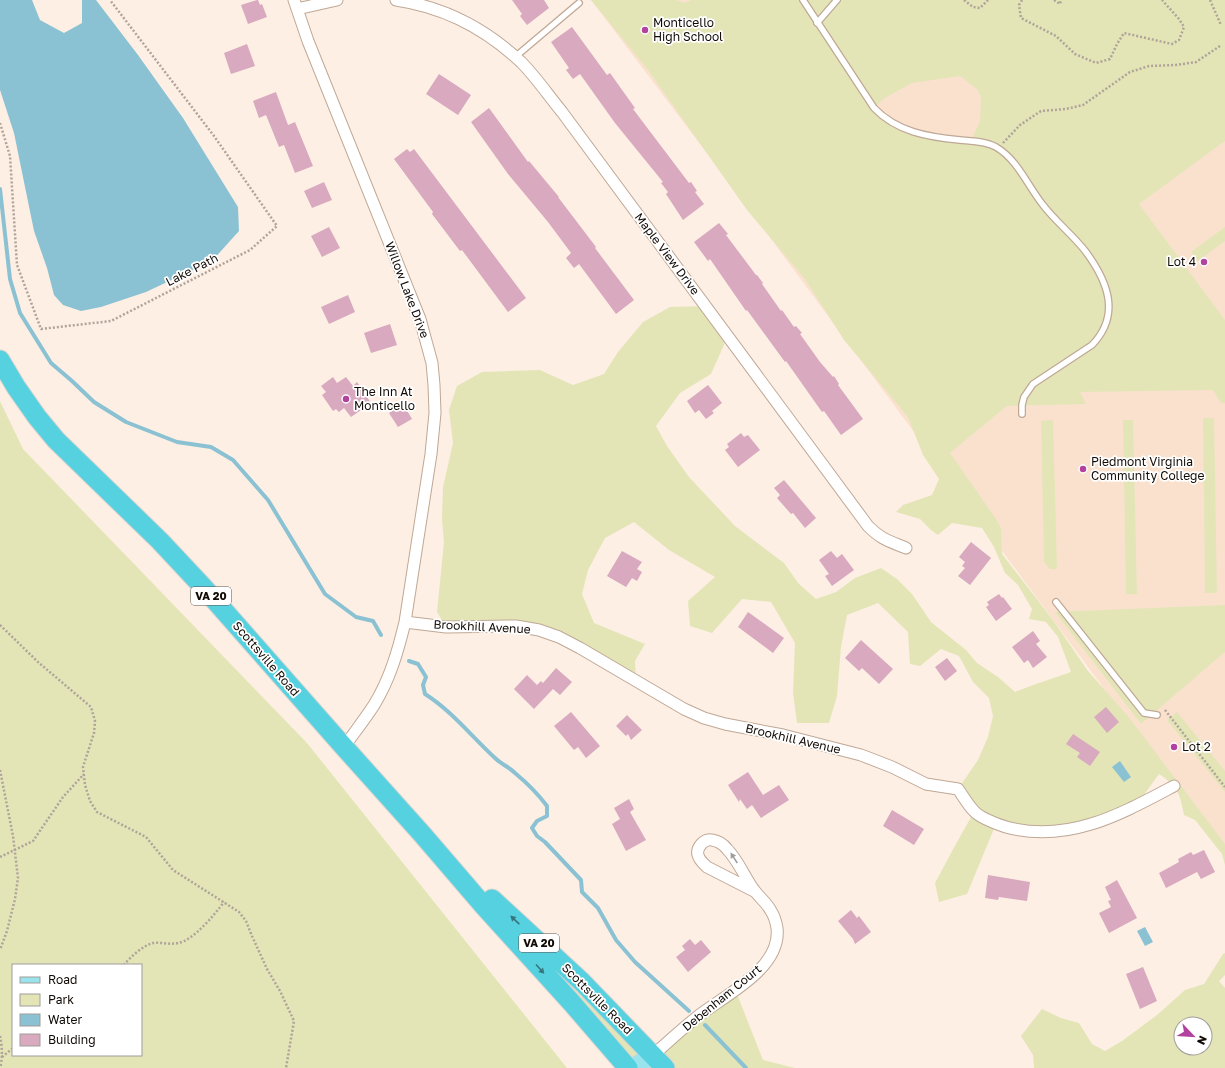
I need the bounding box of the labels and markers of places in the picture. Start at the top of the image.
place label: Monticello High School [653,15,723,44]
marker: Monticello High School [640,25,650,35]
place label: Lot 4 [1167,254,1196,269]
marker: Lot 4 [1199,257,1209,267]
place label: The Inn At Monticello [354,384,415,413]
marker: The Inn At Monticello [341,394,351,404]
place label: Piedmont Virginia Community College [1091,454,1204,483]
marker: Piedmont Virginia Community College [1078,464,1088,474]
place label: Lot 2 [1182,739,1211,754]
marker: Lot 2 [1169,742,1179,752]

